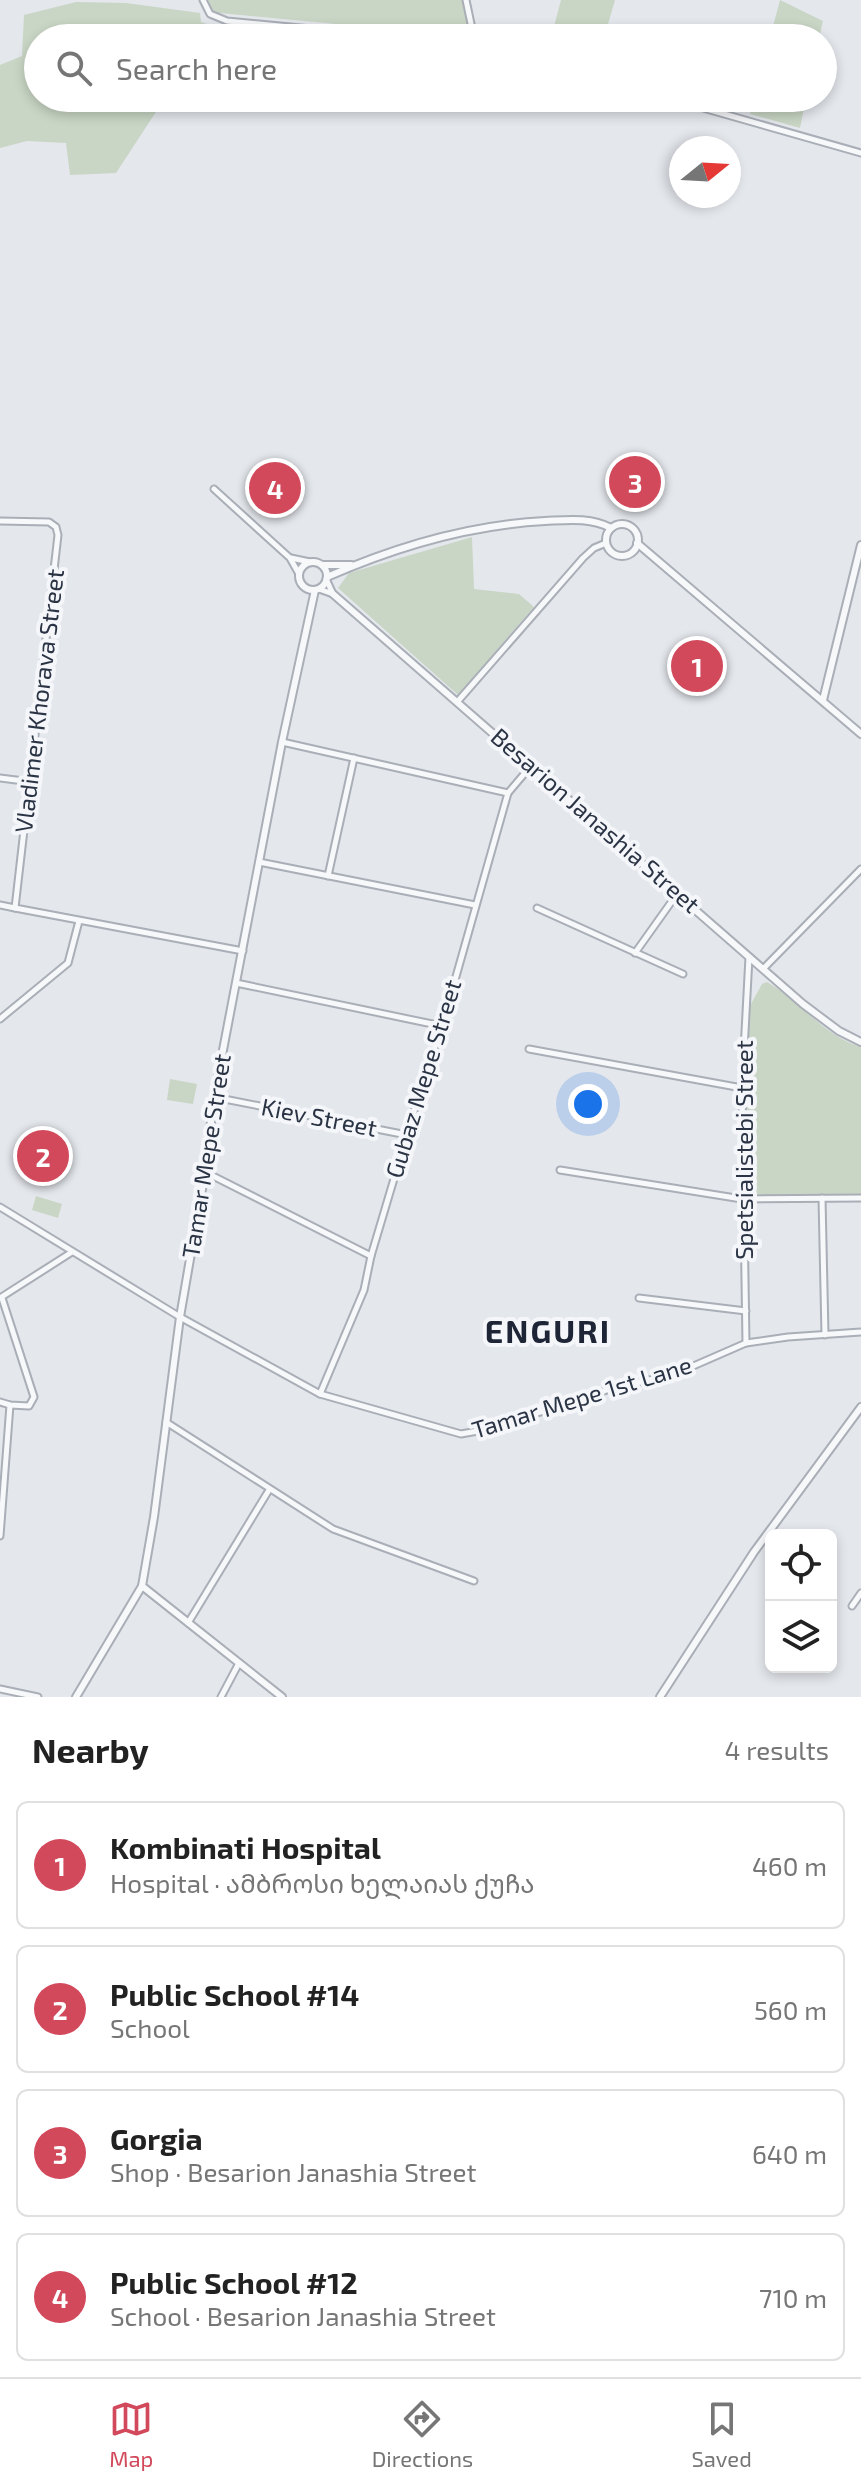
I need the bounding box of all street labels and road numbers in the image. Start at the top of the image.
street label: Vladimer Khorava Street [8,567,69,834]
street label: Besarion Janashia Street [486,721,706,918]
street label: Gubaz Mepe Street [379,976,467,1181]
street label: Spetsialistebi Street [729,1040,758,1260]
street label: Tamar Mepe Street [175,1052,236,1260]
street label: Kiev Street [259,1091,380,1142]
street label: Tamar Mepe 1st Lane [468,1349,695,1444]

